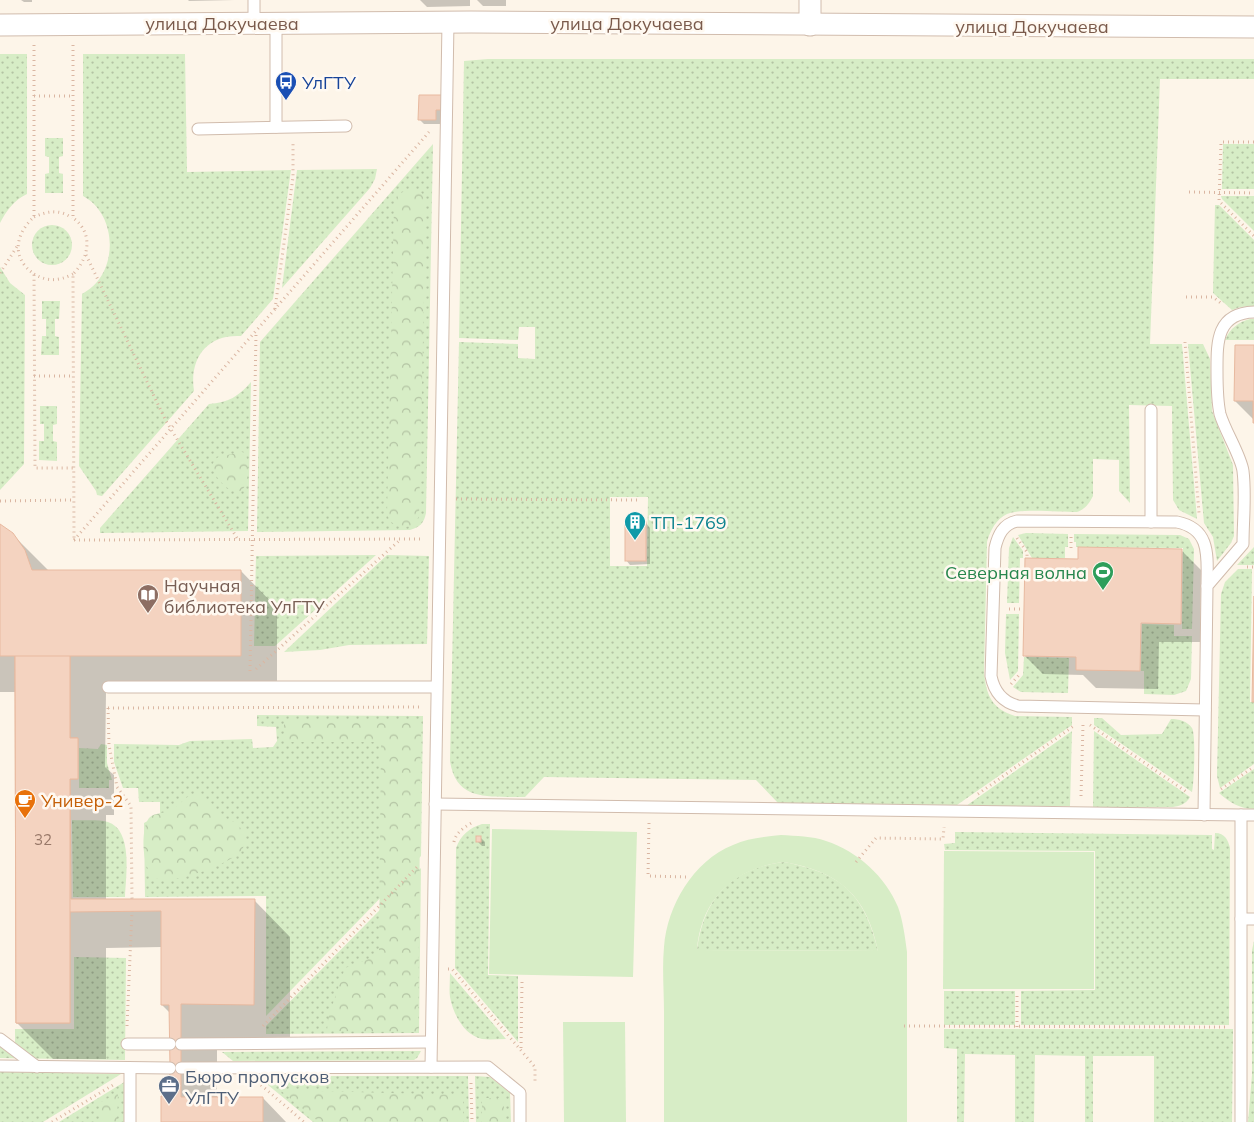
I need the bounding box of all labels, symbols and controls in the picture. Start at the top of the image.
street label: улица Докучаева [145,12,299,35]
street label: улица Докучаева [550,12,704,35]
street label: улица Докучаева [955,15,1109,38]
bus stop icon: УлГТУ [274,70,298,101]
place label: УлГТУ [301,71,356,94]
building icon: ТП-1769 [623,510,647,541]
place label: ТП-1769 [651,511,727,534]
sports icon: Северная волна [1091,560,1115,591]
place label: Северная волна [945,561,1087,584]
place label: Научная библиотека УлГТУ [164,574,325,618]
library icon: Научная библиотека УлГТУ [136,583,160,614]
cafe icon: Универ-2 [13,788,37,819]
place label: Универ-2 [40,789,123,812]
house number: 32 [34,830,52,849]
place label: Бюро пропусков УлГТУ [184,1065,329,1109]
office icon: Бюро пропусков УлГТУ [157,1074,181,1105]

